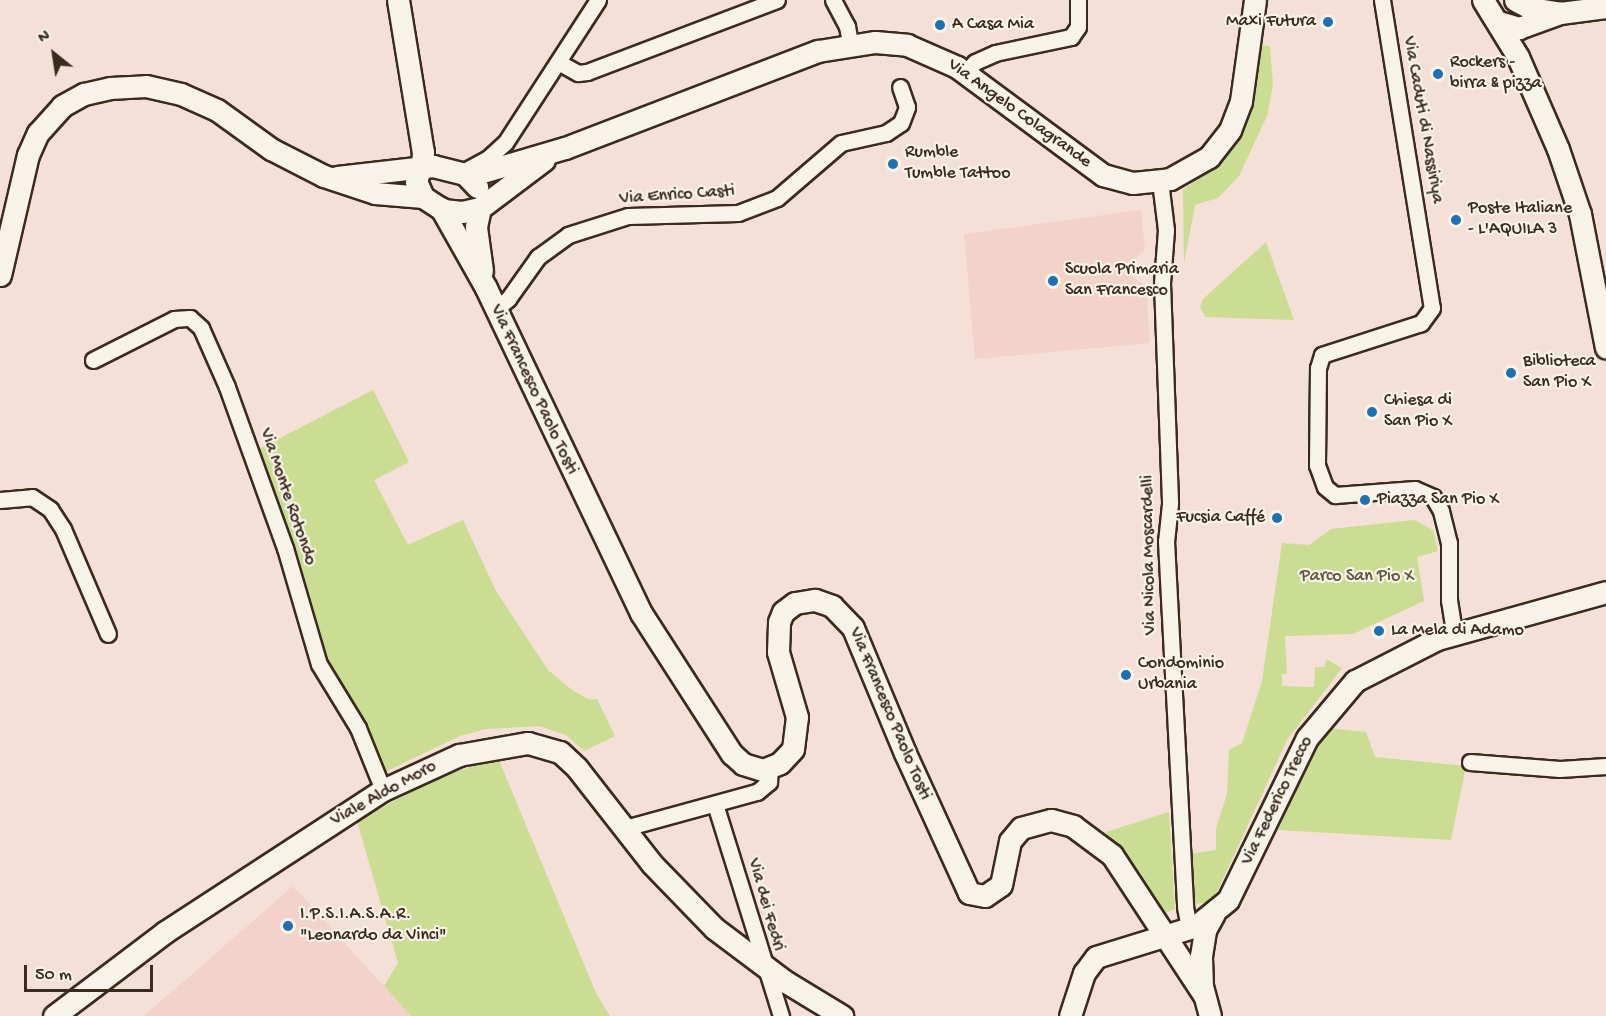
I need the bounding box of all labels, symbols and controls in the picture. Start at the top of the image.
place label: Maxi Futura [1226,11,1316,33]
place label: A Casa Mia [952,14,1034,36]
marker: Maxi Futura [1321,15,1335,29]
marker: A Casa Mia [933,18,947,32]
north arrow [24,24,84,84]
text: N [35,27,54,49]
street label: Via Caduti di Nassiriya [1397,35,1447,205]
place label: Rockers - birra & pizza [1450,53,1542,96]
street label: Via Angelo Colagrande [943,55,1095,173]
marker: Rockers - birra & pizza [1431,67,1445,81]
place label: Rumble Tumble Tattoo [905,143,1010,186]
marker: Rumble Tumble Tattoo [886,157,900,171]
street label: Via Enrico Casti [619,181,735,211]
place label: Poste Italiane - L'AQUILA 3 [1468,199,1572,242]
marker: Poste Italiane - L'AQUILA 3 [1449,213,1463,227]
place label: Scuola Primaria San Francesco [1065,260,1179,302]
marker: Scuola Primaria San Francesco [1046,274,1060,288]
street label: Via Francesco Paolo Tosti [484,302,582,478]
place label: Biblioteca San Pio X [1523,352,1596,394]
marker: Biblioteca San Pio X [1504,366,1518,380]
place label: Chiesa di San Pio X [1384,391,1452,434]
marker: Chiesa di San Pio X [1365,405,1379,419]
street label: Via Monte Rotondo [253,426,321,568]
street label: Via Nicola Moscardelli [1138,475,1162,635]
place label: Piazza San Pio X [1377,489,1499,511]
marker: Piazza San Pio X [1358,493,1372,507]
place label: Fucsia Caffé [1176,507,1265,529]
marker: Fucsia Caffé [1270,511,1284,525]
park label: Parco San Pio X [1300,566,1414,588]
place label: La Mela di Adamo [1391,620,1524,642]
marker: La Mela di Adamo [1372,624,1386,638]
street label: Via Francesco Paolo Tosti [843,625,935,803]
place label: Condominio Urbania [1138,654,1224,696]
marker: Condominio Urbania [1119,668,1133,682]
street label: Via Federico Trecco [1237,733,1319,869]
street label: Viale Aldo Moro [327,756,441,832]
street label: Via dei Fedri [741,856,789,954]
place label: I.P.S.I.A.S.A.R. "Leonardo da Vinci" [300,905,447,948]
marker: I.P.S.I.A.S.A.R. "Leonardo da Vinci" [281,919,295,933]
scale bar [27,953,156,991]
text: 50 m [35,965,72,986]

